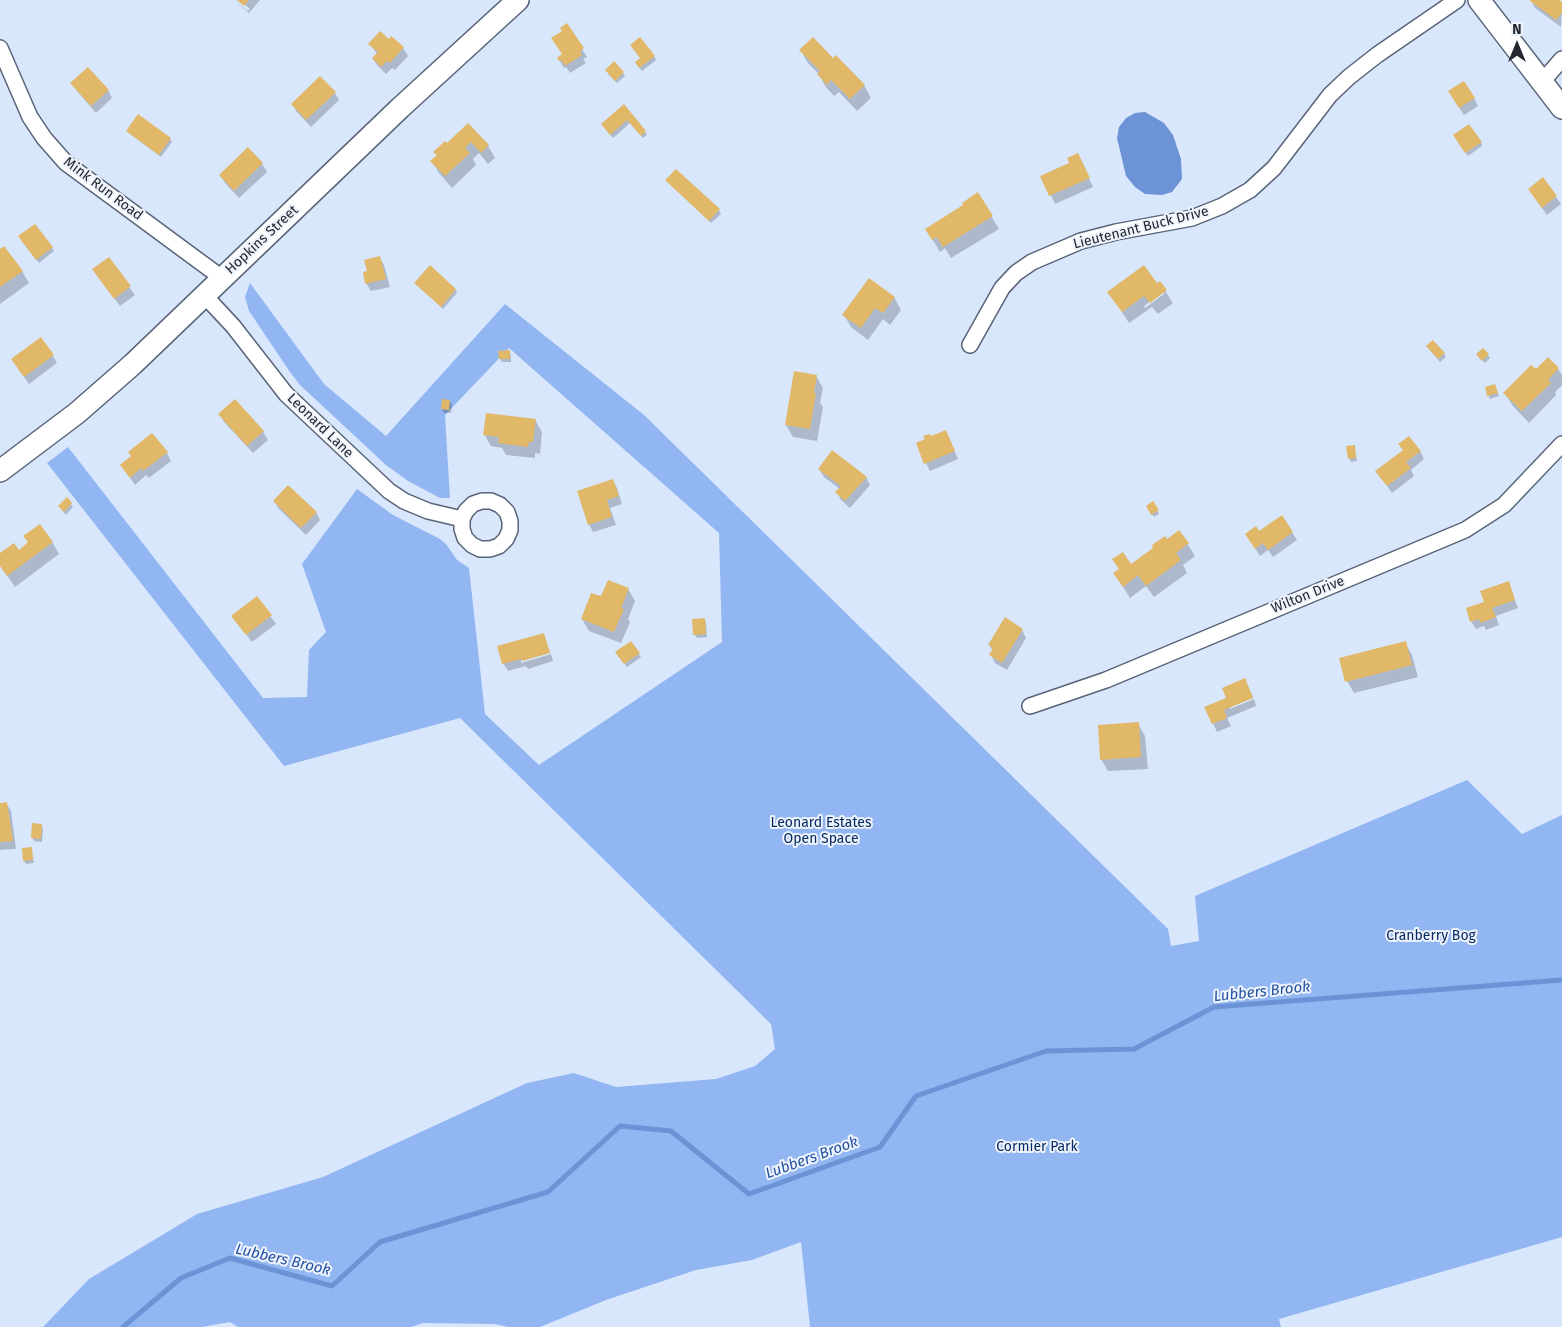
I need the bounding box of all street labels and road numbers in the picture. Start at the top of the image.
street label: Mink Run Road [60,154,146,224]
street label: Hopkins Street [222,202,302,278]
street label: Lieutenant Buck Drive [1072,203,1210,253]
street label: Leonard Lane [283,390,357,462]
street label: Wilton Drive [1269,573,1347,617]

